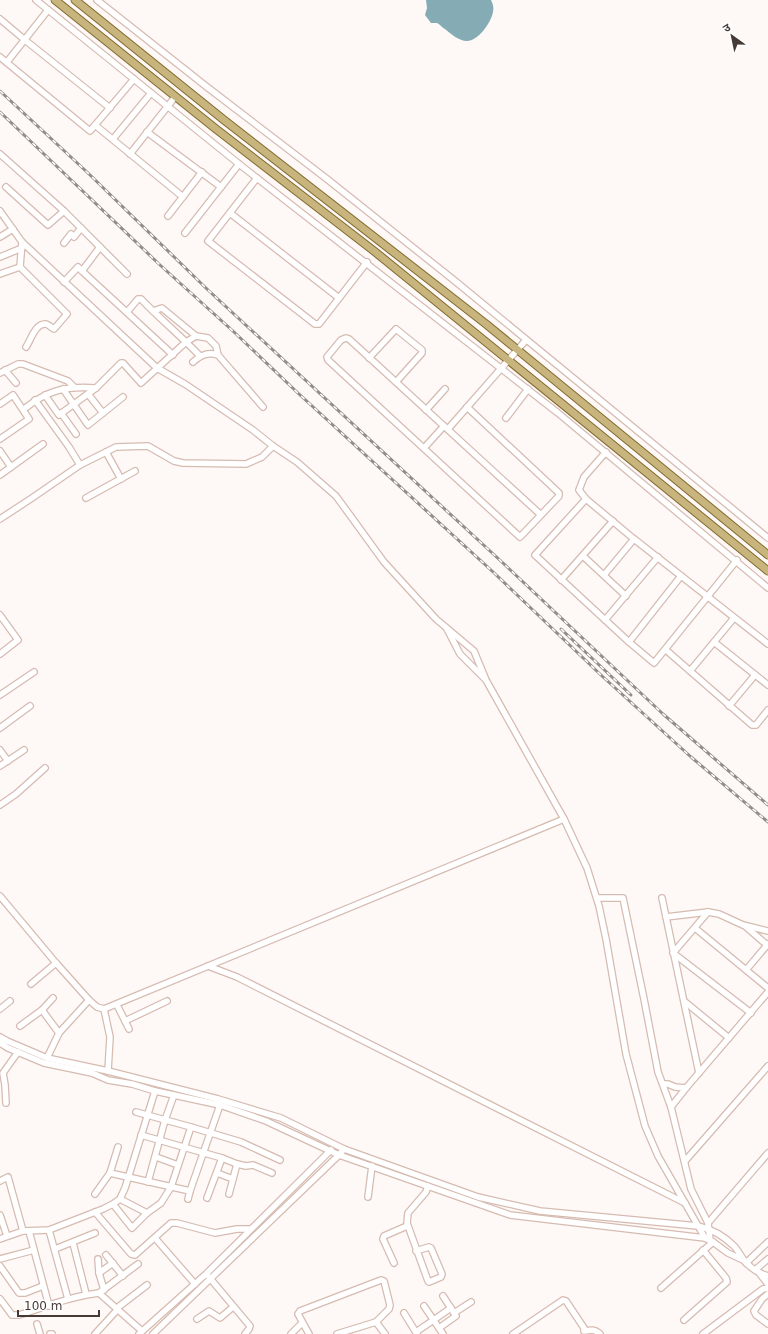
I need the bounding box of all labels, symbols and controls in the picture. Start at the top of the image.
north arrow [712,16,752,56]
text: उ [721,21,734,35]
scale bar [18,1292,99,1318]
text: 100 m [24,1299,62,1313]

